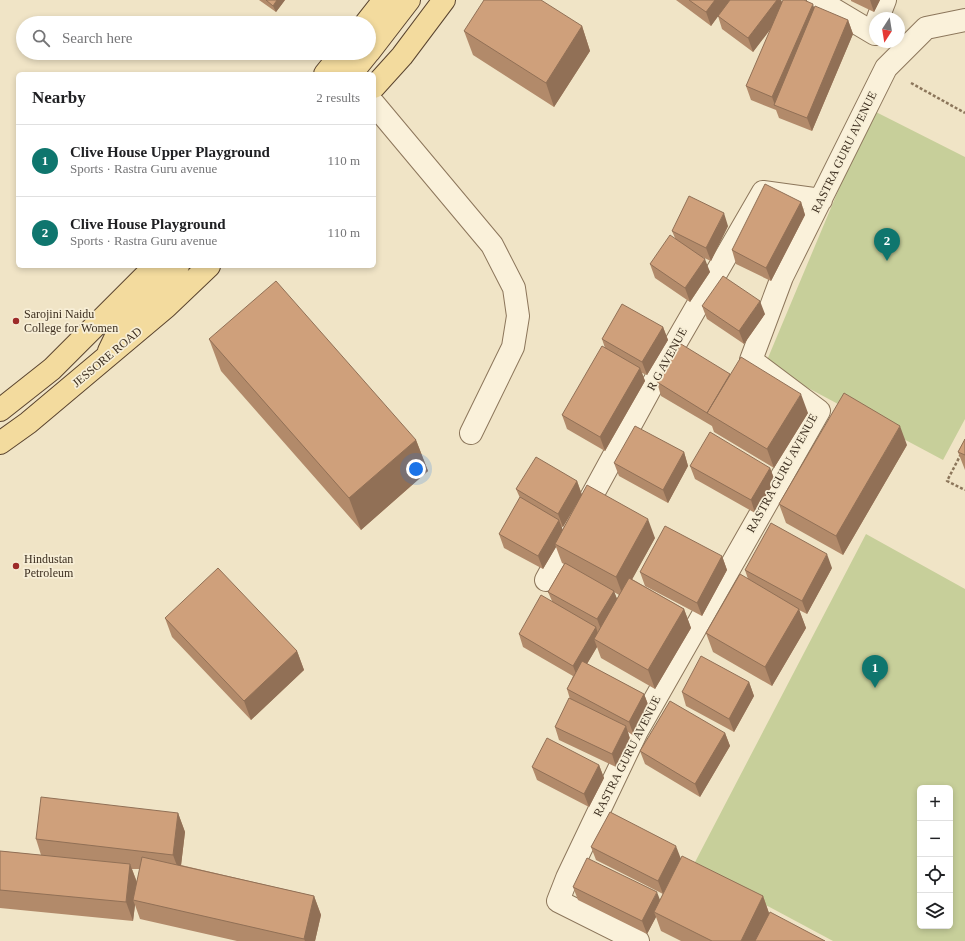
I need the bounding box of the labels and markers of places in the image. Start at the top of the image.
pin: 2 [874,228,900,261]
place label: Sarojini Naidu College for Women [24,307,118,335]
marker: Sarojini Naidu College for Women [11,316,21,326]
place label: Hindustan Petroleum [24,552,74,580]
marker: Hindustan Petroleum [11,561,21,571]
pin: 1 [862,655,888,688]

